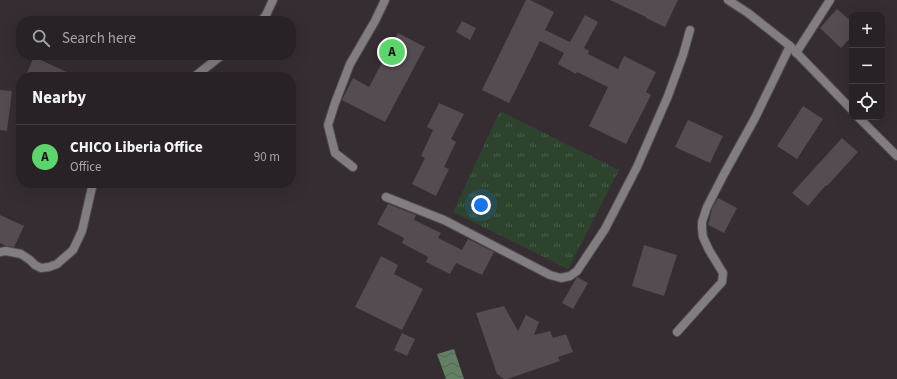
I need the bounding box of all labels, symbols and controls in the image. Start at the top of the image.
map controls [849,12,885,120]
button: + [849,12,885,48]
search box [16,16,296,60]
icon: search [30,27,52,49]
text: Search here [62,28,136,49]
pin: A [379,37,405,67]
button: − [849,48,885,84]
button: locate [849,84,885,120]
text: Nearby [32,86,86,110]
text: CHICO Liberia Office [70,137,203,158]
text: A [41,148,49,166]
text: 90 m [254,148,280,166]
text: Office [70,158,101,176]
your location [471,195,491,215]

